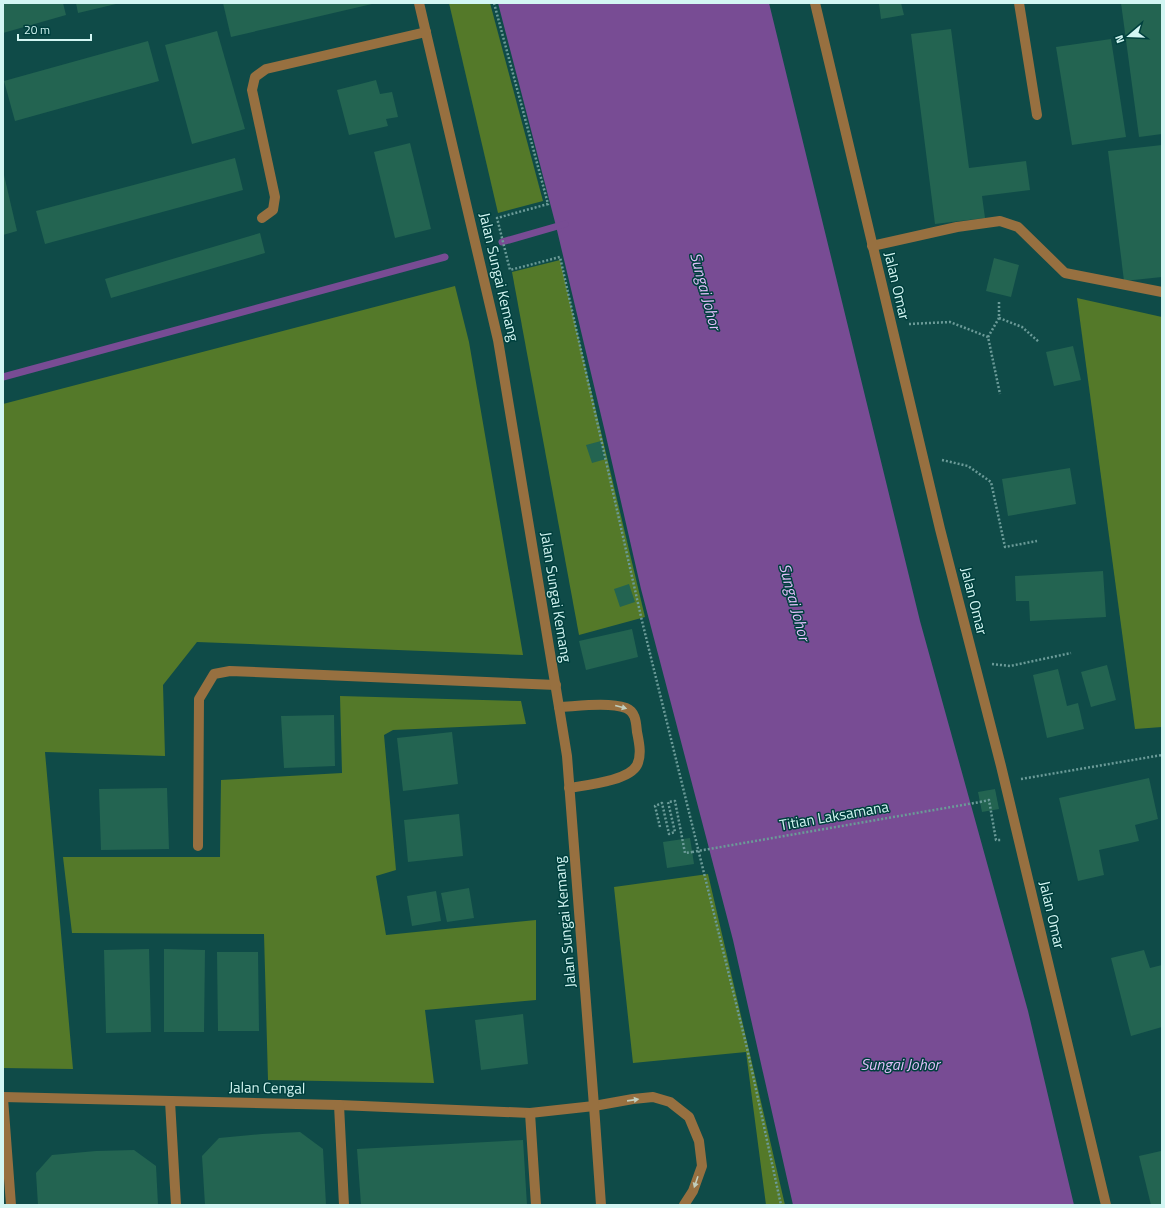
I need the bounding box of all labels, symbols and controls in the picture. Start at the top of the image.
scale bar [18,16,91,42]
north arrow [1109,16,1149,56]
text: 20 m [24,20,50,39]
text: N [1111,33,1128,45]
street label: Jalan Sungai Kemang [473,210,526,344]
water label: Sungai Johor [684,250,728,334]
street label: Jalan Omar [878,250,916,322]
street label: Jalan Sungai Kemang [535,530,578,664]
water label: Sungai Johor [773,561,817,645]
street label: Jalan Omar [955,564,994,637]
one-way arrow [615,704,627,710]
street label: Titian Laksamana [777,794,891,836]
street label: Jalan Sungai Kemang [547,855,582,989]
street label: Jalan Omar [1033,879,1071,951]
water label: Sungai Johor [860,1052,942,1076]
street label: Jalan Cengal [229,1075,305,1100]
one-way arrow [627,1097,639,1103]
one-way arrow [693,1176,699,1188]

